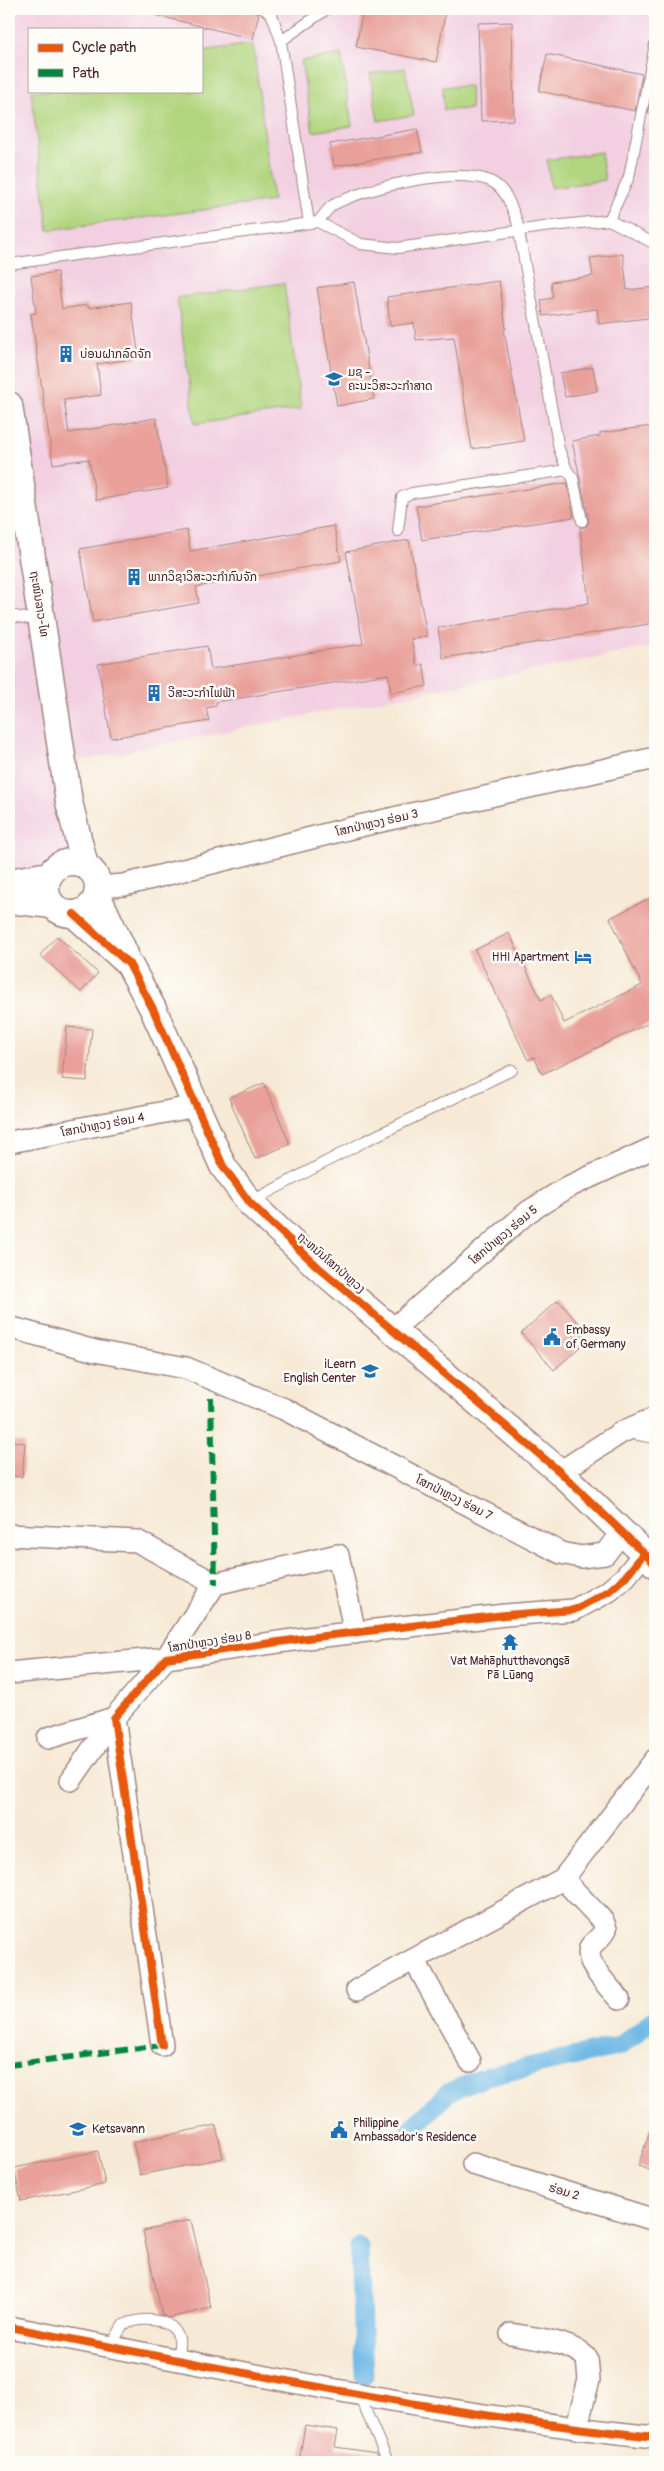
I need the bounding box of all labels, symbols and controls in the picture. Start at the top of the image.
legend [28,28,202,92]
text: Cycle path [72,38,136,57]
text: Path [72,64,99,83]
building icon: ບ່ອນຝາກລົດຈັກ [56,344,76,364]
place label: ບ່ອນຝາກລົດຈັກ [80,347,151,362]
place label: ມຊ - ຄະນະວິສະວະກຳສາດ [348,365,433,394]
school or university icon: ມຊ - ຄະນະວິສະວະກຳສາດ [324,369,344,389]
building icon: ພາກວິຊາວິສະວະກຳກົນຈັກ [124,567,144,587]
street label: ຖະໜົນລາວ-ໄທ [26,570,52,638]
place label: ພາກວິຊາວິສະວະກຳກົນຈັກ [148,570,257,585]
building icon: ວີສະວະກຳໄຟຟ້າ [144,683,164,703]
place label: ວີສະວະກຳໄຟຟ້າ [168,686,235,701]
street label: ໂສກປ່າຫຼວງ ຮ່ອມ 3 [333,806,420,840]
hotel icon: HHI Apartment [573,947,593,967]
place label: HHI Apartment [492,950,569,965]
street label: ໂສກປ່າຫຼວງ ຮ່ອມ 4 [59,1110,146,1141]
street label: ໂສກປ່າຫຼວງ ຮ່ອມ 5 [466,1202,541,1268]
street label: ຖະຫນົນໂສກປ່າຫຼວງ [294,1229,368,1297]
place label: Embassy of Germany [566,1323,626,1352]
public building icon: Embassy of Germany [542,1327,562,1347]
place label: iLearn English Center [284,1357,357,1386]
school or university icon: iLearn English Center [360,1361,380,1381]
street label: ໂສກປ່າຫຼວງ ຮ່ອມ 7 [412,1472,495,1524]
street label: ໂສກປ່າຫຼວງ ຮ່ອມ 8 [167,1628,252,1656]
temple icon: Vat Mahāphutthavongsā Pā Lūang [500,1632,520,1652]
place label: Vat Mahāphutthavongsā Pā Lūang [450,1654,570,1683]
place label: Philippine Ambassador's Residence [353,2116,477,2145]
school or university icon: Ketsavann [68,2119,88,2139]
public building icon: Philippine Ambassador's Residence [329,2120,349,2140]
place label: Ketsavann [92,2122,145,2137]
street label: ຮ່ອມ 2 [547,2180,582,2204]

